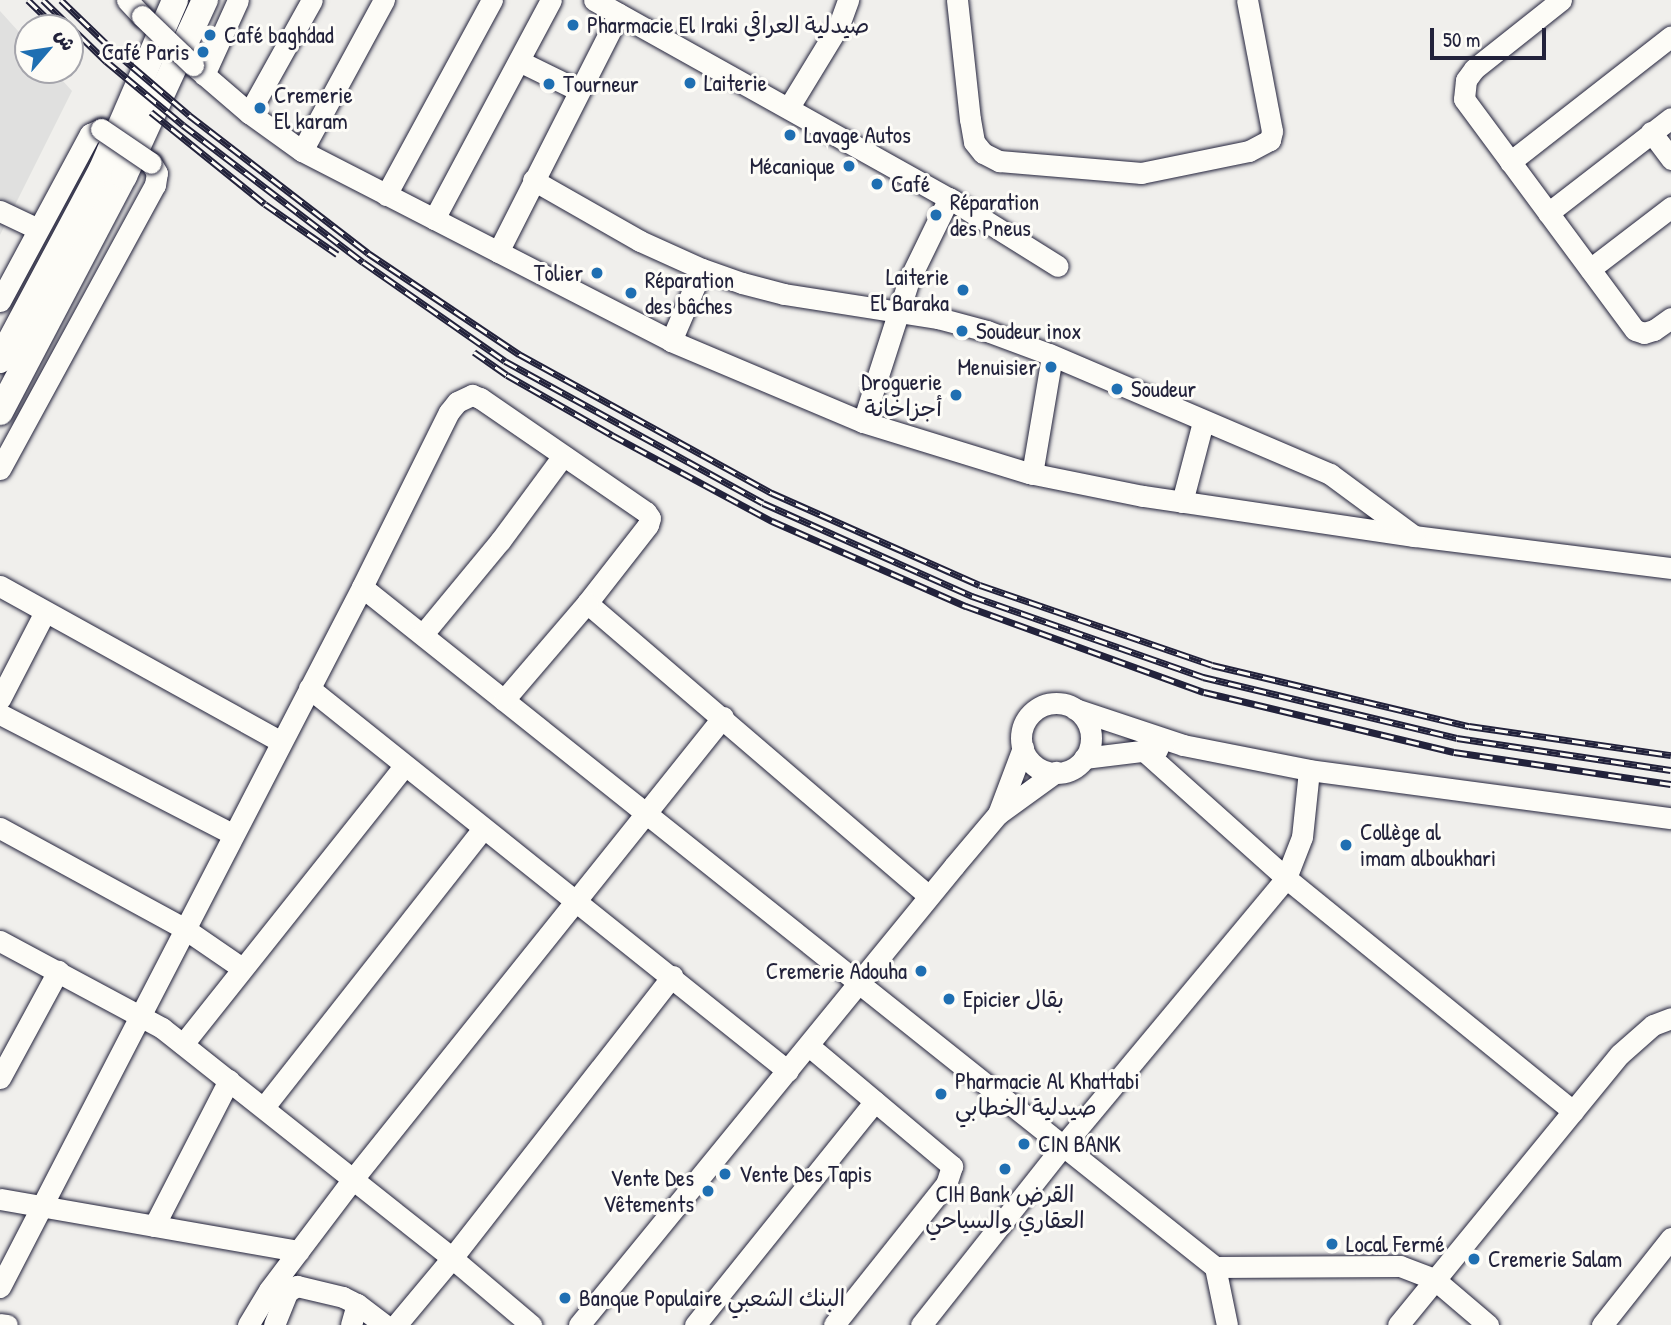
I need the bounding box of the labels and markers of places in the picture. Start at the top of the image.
place label: Pharmacie El Iraki صيدلية العراقي [587,11,869,39]
marker: Pharmacie El Iraki صيدلية العراقي [565,17,581,33]
place label: Café baghdad [224,21,334,49]
marker: Café baghdad [202,27,218,43]
place label: Café Paris [102,38,189,66]
marker: Café Paris [195,44,211,60]
place label: Laiterie [704,69,767,97]
place label: Tourneur [563,70,639,98]
marker: Laiterie [682,75,698,91]
marker: Tourneur [541,76,557,92]
place label: Cremerie El karam [274,81,353,135]
marker: Cremerie El karam [252,100,268,116]
place label: Lavage Autos [804,121,911,149]
marker: Lavage Autos [782,127,798,143]
place label: Mécanique [750,152,835,180]
marker: Mécanique [841,158,857,174]
place label: Café [891,170,930,198]
marker: Café [869,176,885,192]
place label: Réparation des Pneus [950,188,1039,242]
marker: Réparation des Pneus [928,207,944,223]
place label: Tolier [534,259,583,287]
place label: Laiterie El Baraka [870,263,949,317]
marker: Tolier [589,265,605,281]
place label: Réparation des bâches [645,266,734,320]
marker: Laiterie El Baraka [955,282,971,298]
marker: Réparation des bâches [623,285,639,301]
place label: Soudeur inox [976,317,1082,345]
marker: Soudeur inox [954,323,970,339]
place label: Menuisier [957,353,1037,381]
marker: Menuisier [1043,359,1059,375]
place label: Droguerie أجزاخانة [861,368,942,422]
place label: Soudeur [1131,375,1196,403]
marker: Soudeur [1109,381,1125,397]
marker: Droguerie أجزاخانة [948,387,964,403]
place label: Collège al imam alboukhari [1360,818,1496,872]
marker: Collège al imam alboukhari [1338,837,1354,853]
place label: Cremerie Adouha [766,957,907,985]
marker: Cremerie Adouha [913,963,929,979]
place label: Epicier بقال [963,985,1064,1013]
marker: Epicier بقال [941,991,957,1007]
place label: Pharmacie Al Khattabi صيدلية الخطابي [955,1067,1140,1121]
marker: Pharmacie Al Khattabi صيدلية الخطابي [933,1086,949,1102]
place label: CIN BANK [1038,1130,1121,1158]
marker: CIN BANK [1016,1136,1032,1152]
place label: Vente Des Tapis [739,1160,872,1188]
marker: CIH Bank القرض العقاري والسياحي [997,1161,1013,1177]
place label: Vente Des Vêtements [603,1164,694,1218]
marker: Vente Des Tapis [717,1166,733,1182]
place label: CIH Bank القرض العقاري والسياحي [925,1180,1085,1234]
marker: Vente Des Vêtements [700,1183,716,1199]
place label: Local Fermé [1346,1230,1445,1258]
marker: Local Fermé [1324,1236,1340,1252]
place label: Cremerie Salam [1488,1245,1622,1273]
marker: Cremerie Salam [1466,1251,1482,1267]
place label: Banque Populaire البنك الشعبي [579,1284,845,1312]
marker: Banque Populaire البنك الشعبي [557,1290,573,1306]

